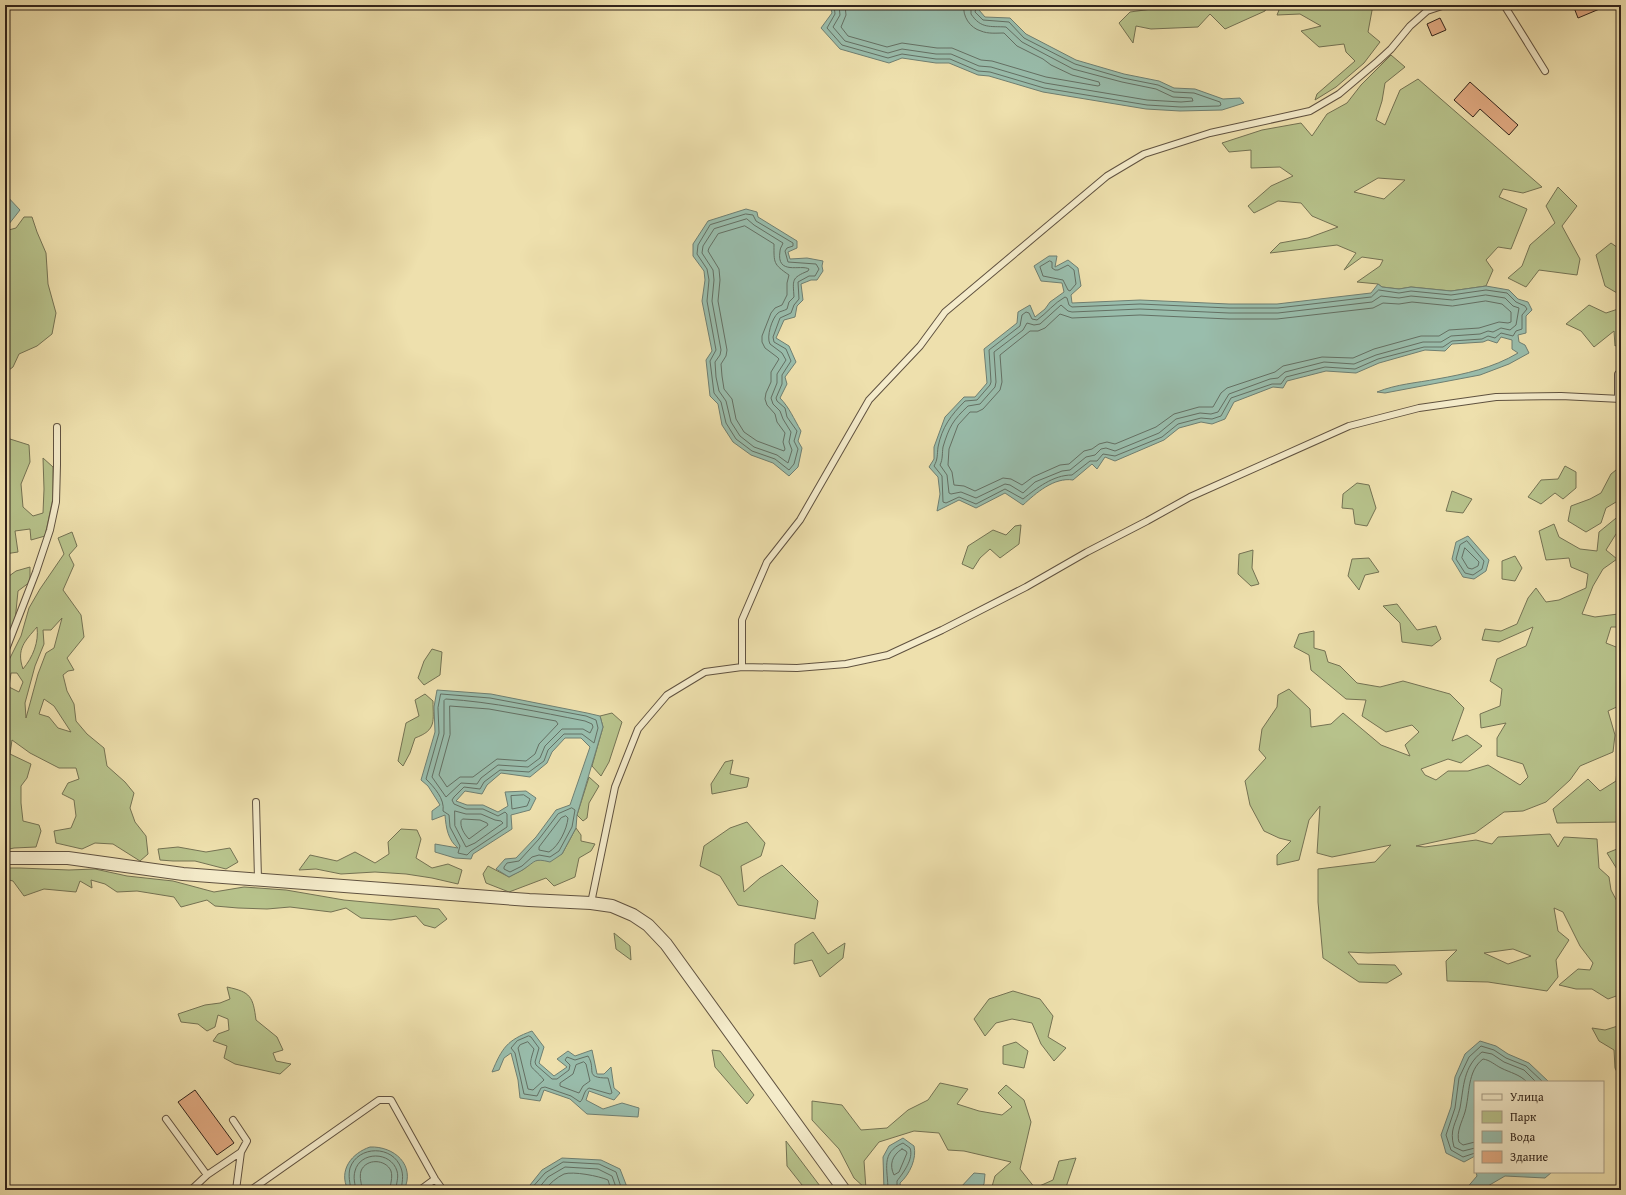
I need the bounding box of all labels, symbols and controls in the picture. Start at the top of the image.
legend [1474,1081,1604,1173]
text: Улица [1510,1088,1544,1105]
text: Парк [1510,1108,1537,1125]
text: Вода [1510,1128,1535,1145]
text: Здание [1510,1148,1549,1165]

